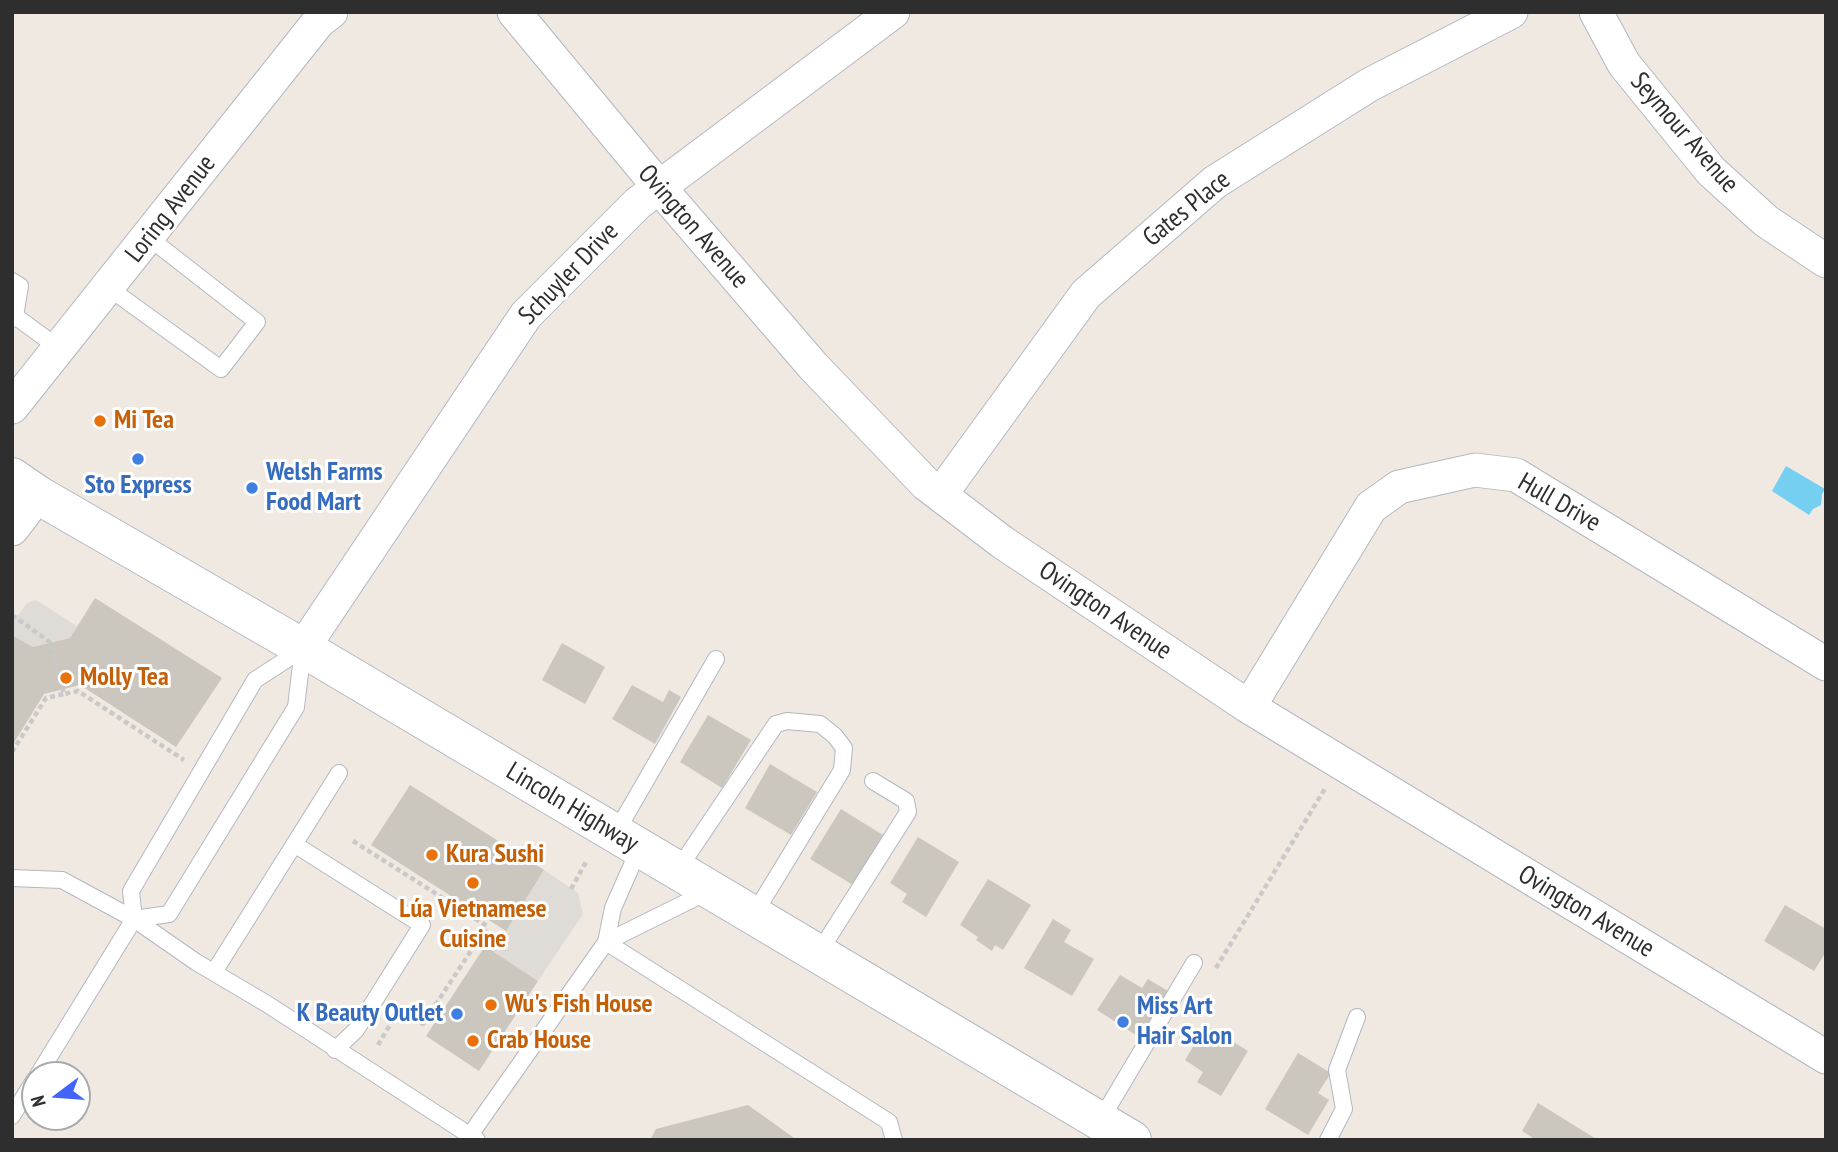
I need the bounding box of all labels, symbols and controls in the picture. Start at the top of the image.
street label: Seymour Avenue [1623,67,1745,199]
street label: Loring Avenue [119,149,223,269]
street label: Ovington Avenue [631,159,755,295]
street label: Gates Place [1137,164,1237,254]
street label: Schuyler Drive [513,217,625,331]
place label: Mi Tea [114,405,174,437]
marker: Mi Tea [92,413,108,429]
marker: Sto Express [130,451,146,467]
place label: Welsh Farms Food Mart [266,457,383,518]
street label: Hull Drive [1512,467,1606,539]
place label: Sto Express [84,470,192,502]
marker: Welsh Farms Food Mart [244,480,260,496]
street label: Ovington Avenue [1033,555,1177,667]
place label: Molly Tea [80,662,169,694]
marker: Molly Tea [58,670,74,686]
street label: Lincoln Highway [500,756,644,860]
place label: Kura Sushi [446,839,544,871]
marker: Kura Sushi [424,847,440,863]
street label: Ovington Avenue [1512,859,1660,965]
marker: Lúa Vietnamese Cuisine [465,875,481,891]
place label: Lúa Vietnamese Cuisine [399,894,547,956]
place label: Wu's Fish House [505,989,653,1021]
place label: Miss Art Hair Salon [1137,991,1232,1052]
marker: Wu's Fish House [483,997,499,1013]
place label: K Beauty Outlet [297,998,443,1030]
marker: K Beauty Outlet [449,1006,465,1022]
marker: Miss Art Hair Salon [1115,1014,1131,1030]
place label: Crab House [487,1025,591,1057]
marker: Crab House [465,1033,481,1049]
north arrow [21,1061,91,1131]
text: N [25,1093,51,1109]

